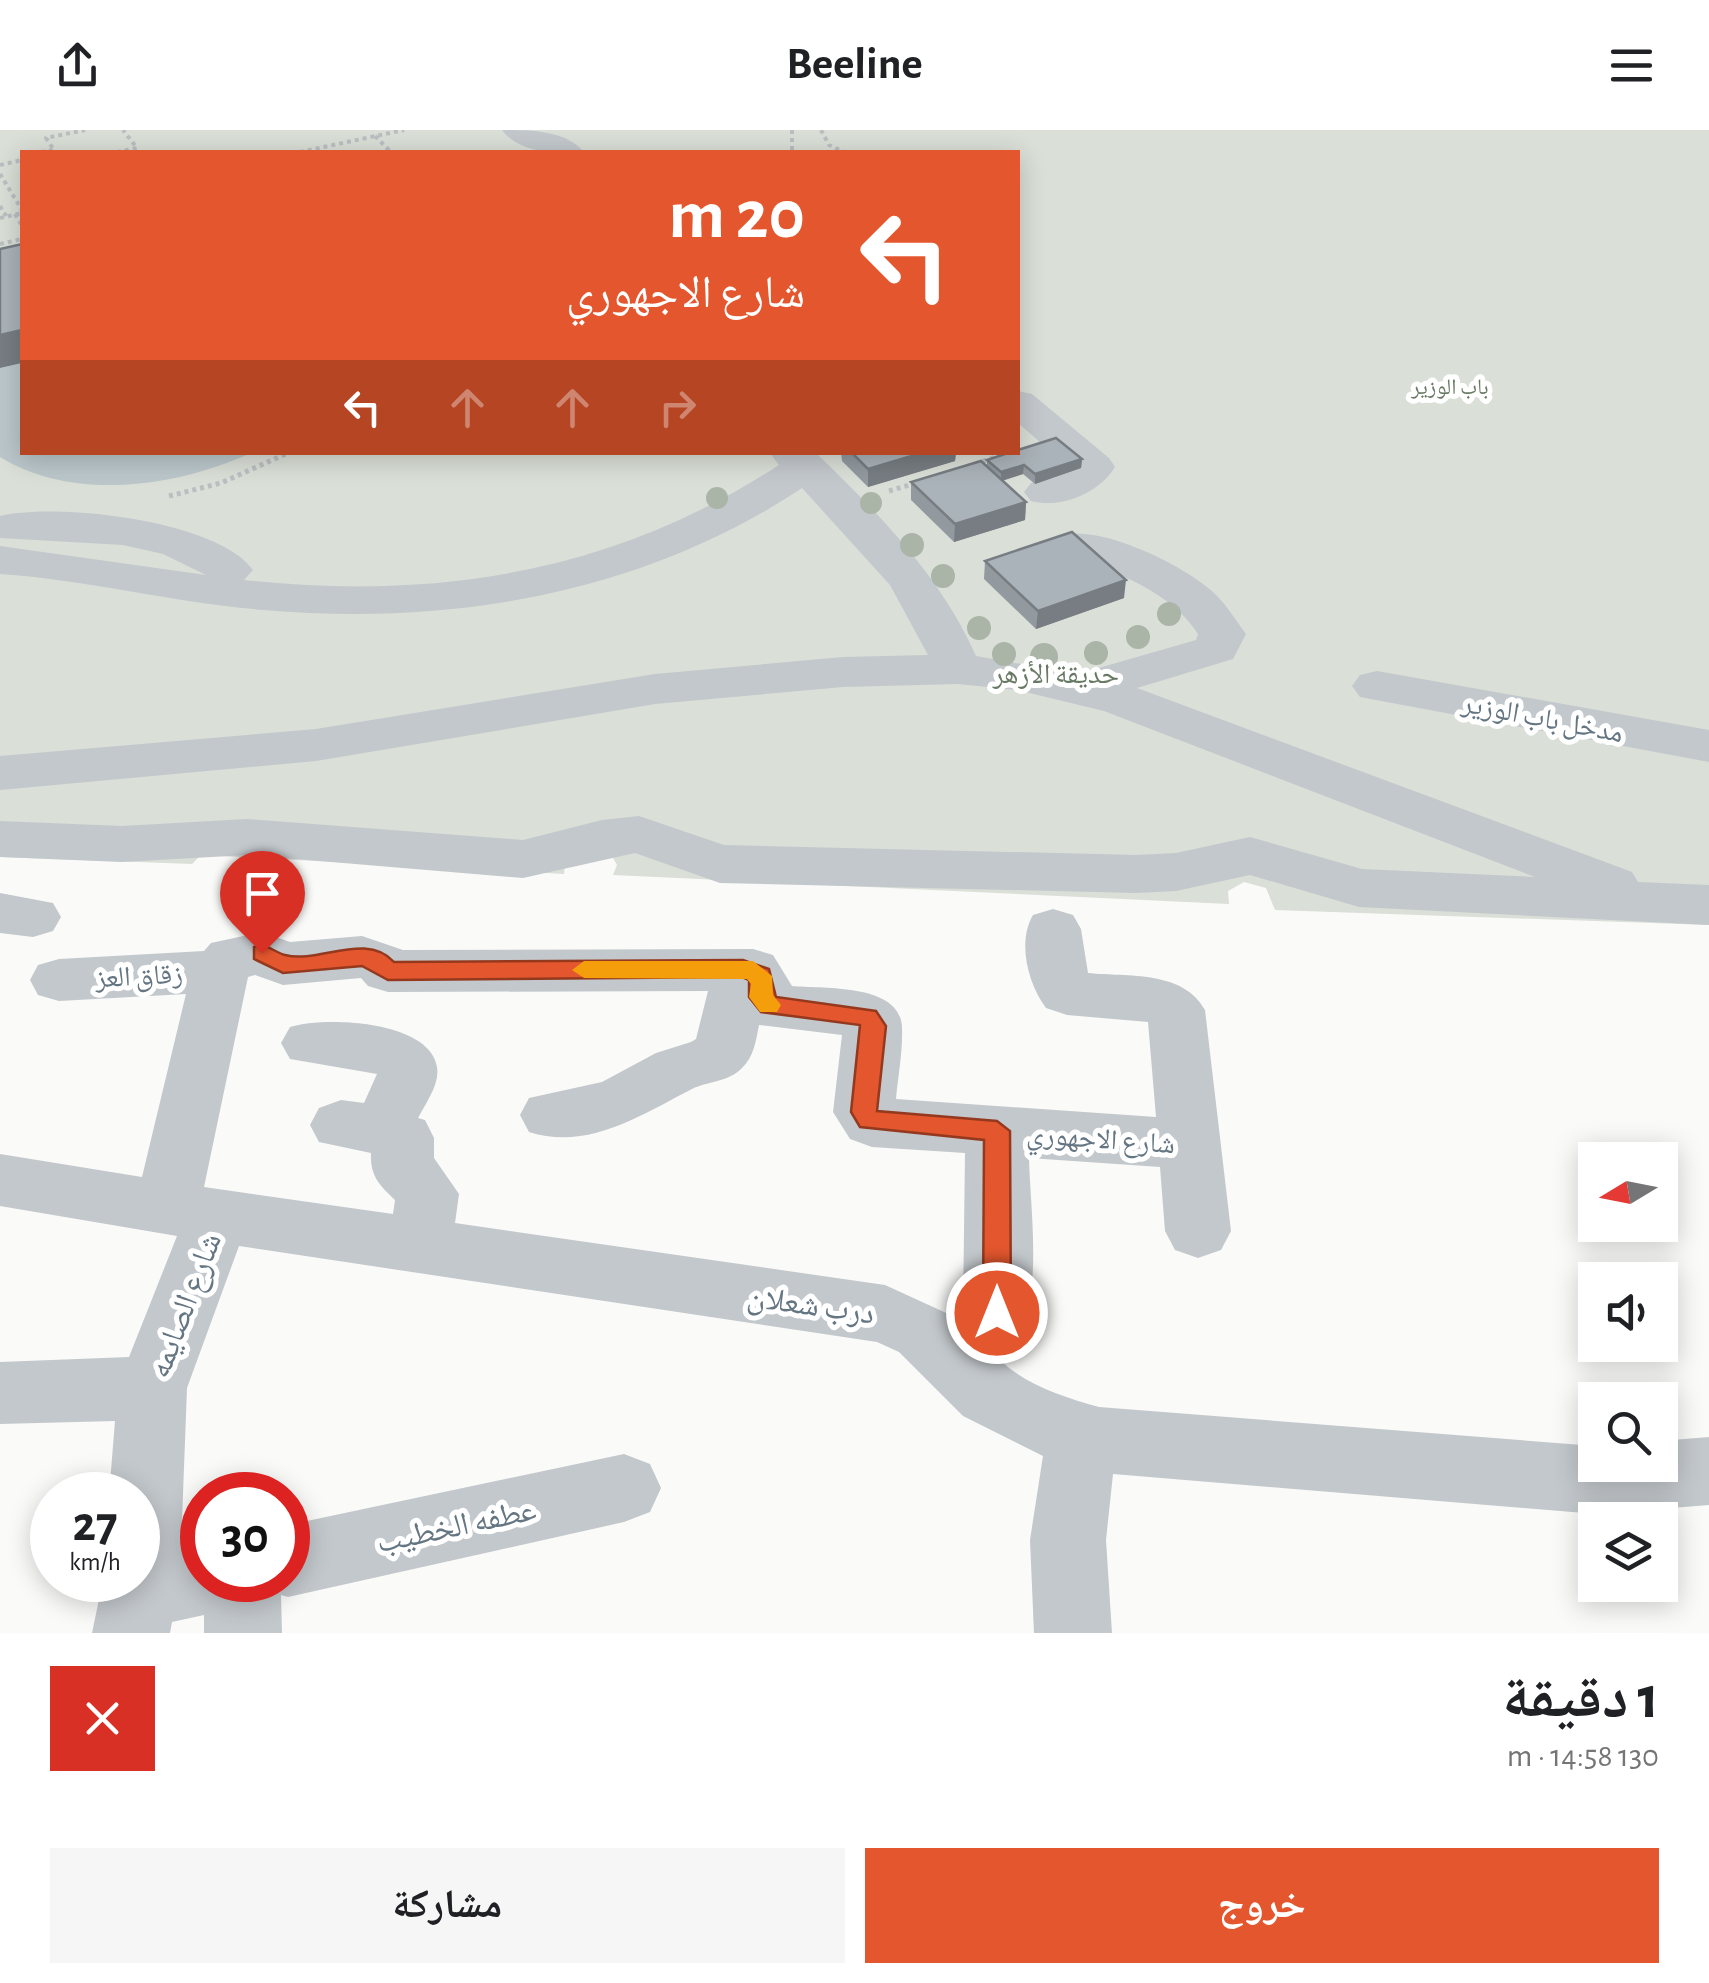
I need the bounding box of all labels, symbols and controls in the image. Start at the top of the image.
icon: share [50,38,105,93]
icon: menu [1604,38,1659,93]
text: Beeline [786,42,923,87]
text: 20 m [668,181,805,251]
icon: left [840,190,970,320]
text: شارع الاجهوري [566,271,805,316]
park label: باب الوزير [1410,376,1489,399]
icon: left [335,380,390,435]
icon: ahead [440,380,495,435]
icon: ahead [545,380,600,435]
icon: right [650,380,705,435]
park label: حديقة الأزهر [992,660,1119,689]
street label: مدخل باب الوزير [1458,689,1626,750]
pin [220,851,305,954]
icon: arrive [235,866,290,921]
street label: زقاق العز [93,961,184,995]
street label: شارع الاجهوري [1025,1121,1176,1166]
north arrow [1578,1142,1678,1242]
map controls [1578,1142,1678,1602]
street label: شارع الصايمه [143,1229,230,1383]
position arrow [945,1261,1049,1365]
button: sound [1578,1262,1678,1362]
street label: درب شعلان [745,1280,877,1332]
button: search [1578,1382,1678,1482]
speed limit sign: 30 [180,1472,310,1602]
street label: عطفه الخطيب [374,1493,539,1559]
text: 27 [72,1500,118,1550]
button: layers [1578,1502,1678,1602]
text: km/h [69,1550,121,1575]
button: close [50,1666,155,1771]
text: 1 دقيقة [1502,1669,1659,1729]
text: 130 m · 14:58 [1507,1740,1659,1772]
button: مشاركة [50,1848,845,1963]
button: خروج [865,1848,1659,1963]

